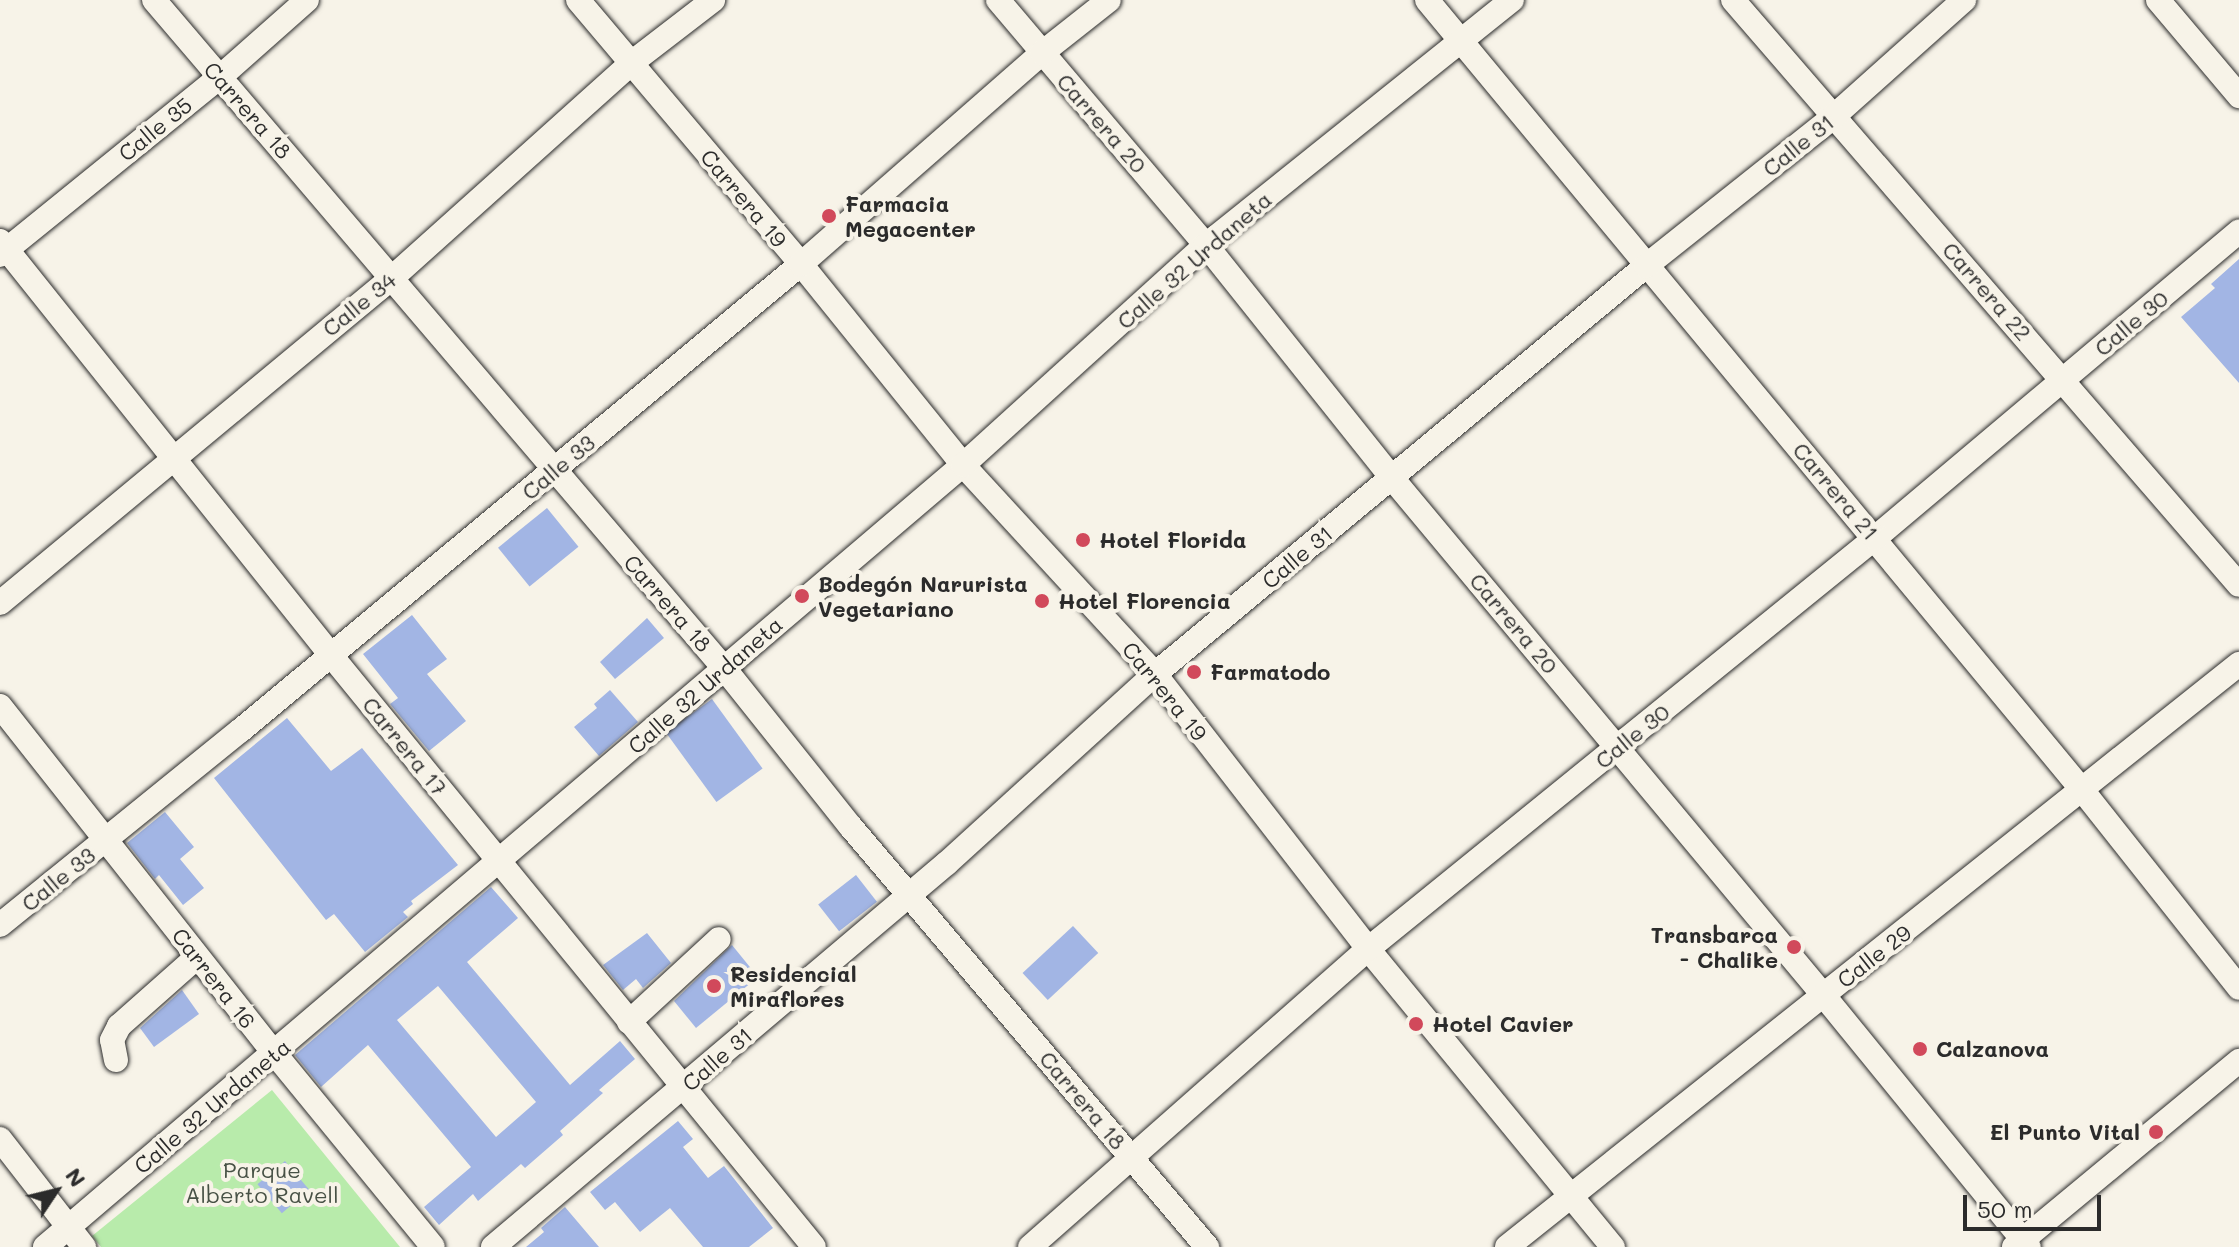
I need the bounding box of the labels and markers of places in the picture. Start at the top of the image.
place label: Farmacia Megacenter [845,190,976,242]
marker: Farmacia Megacenter [820,207,838,225]
place label: Hotel Florida [1099,527,1247,553]
marker: Hotel Florida [1074,531,1092,549]
place label: Bodegón Narurista Vegetariano [818,570,1028,622]
marker: Bodegón Narurista Vegetariano [793,587,811,605]
place label: Hotel Florencia [1058,588,1231,614]
marker: Hotel Florencia [1033,592,1051,610]
place label: Farmatodo [1210,659,1330,685]
marker: Farmatodo [1185,663,1203,681]
place label: Transbarca - Chalike [1651,921,1778,972]
marker: Transbarca - Chalike [1785,938,1803,956]
place label: Residencial Miraflores [730,960,857,1012]
marker: Residencial Miraflores [705,977,723,995]
place label: Hotel Cavier [1432,1011,1574,1037]
marker: Hotel Cavier [1407,1015,1425,1033]
place label: Calzanova [1936,1036,2049,1062]
marker: Calzanova [1911,1040,1929,1058]
place label: El Punto Vital [1990,1119,2140,1145]
marker: El Punto Vital [2147,1123,2165,1141]

